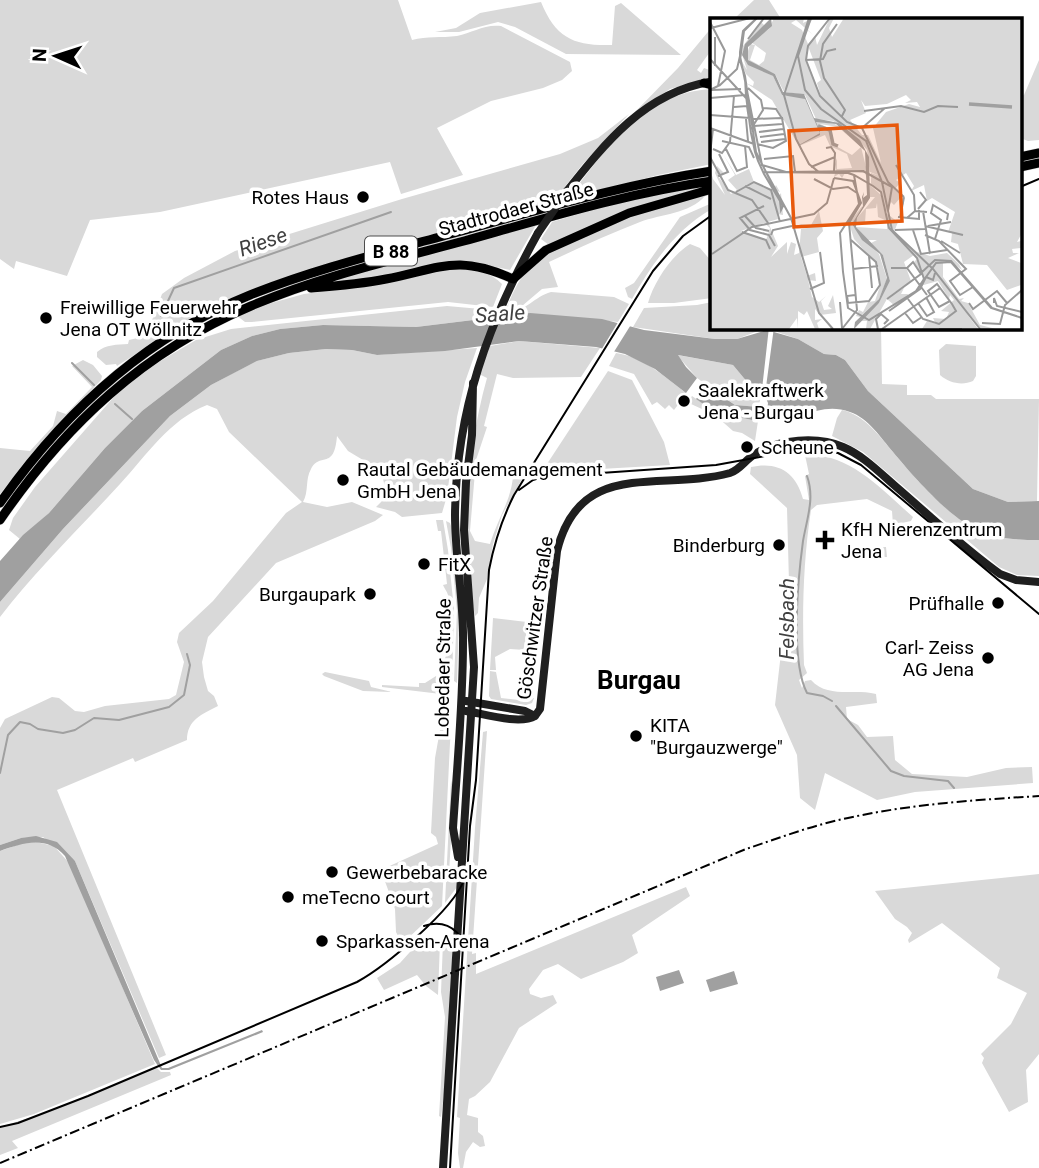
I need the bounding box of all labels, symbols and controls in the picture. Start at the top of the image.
inset map [710,18,1021,329]
north arrow [21,21,91,91]
text: N [28,48,51,62]
street label: Stadtrodaer Straße [436,177,596,241]
place label: Rotes Haus [251,186,349,209]
marker: Rotes Haus [355,189,371,205]
water label: Riese [236,223,291,261]
road number: B 88 [365,236,417,265]
place label: Freiwillige Feuerwehr Jena OT Wöllnitz [60,296,239,341]
water label: Saale [474,300,526,328]
marker: Freiwillige Feuerwehr Jena OT Wöllnitz [38,310,54,326]
place label: Saalekraftwerk Jena - Burgau [698,379,824,424]
marker: Saalekraftwerk Jena - Burgau [676,393,692,409]
place label: Scheune [761,436,834,459]
marker: Scheune [739,439,755,455]
place label: Rautal Gebäudemanagement GmbH Jena [357,458,603,503]
marker: Rautal Gebäudemanagement GmbH Jena [335,472,351,488]
place label: KfH Nierenzentrum Jena [841,518,1003,563]
marker: KfH Nierenzentrum Jena [815,530,835,550]
place label: Binderburg [673,534,765,557]
street label: Göschwitzer Straße [512,535,558,701]
marker: Binderburg [771,537,787,553]
place label: FitX [438,553,471,576]
marker: FitX [416,556,432,572]
water label: Felsbach [775,578,799,660]
place label: Burgaupark [259,583,356,606]
marker: Burgaupark [362,586,378,602]
place label: Prüfhalle [908,592,984,615]
marker: Prüfhalle [990,595,1006,611]
street label: Lobedaer Straße [430,598,456,738]
place label: Carl- Zeiss AG Jena [885,636,974,681]
marker: Carl- Zeiss AG Jena [980,650,996,666]
district label: Burgau [597,665,681,695]
place label: KITA "Burgauzwerge" [650,714,783,759]
marker: KITA "Burgauzwerge" [628,728,644,744]
place label: Gewerbebaracke [346,861,487,884]
marker: Gewerbebaracke [324,864,340,880]
place label: meTecno court [302,886,430,909]
marker: meTecno court [280,889,296,905]
place label: Sparkassen-Arena [336,930,490,953]
marker: Sparkassen-Arena [314,933,330,949]

